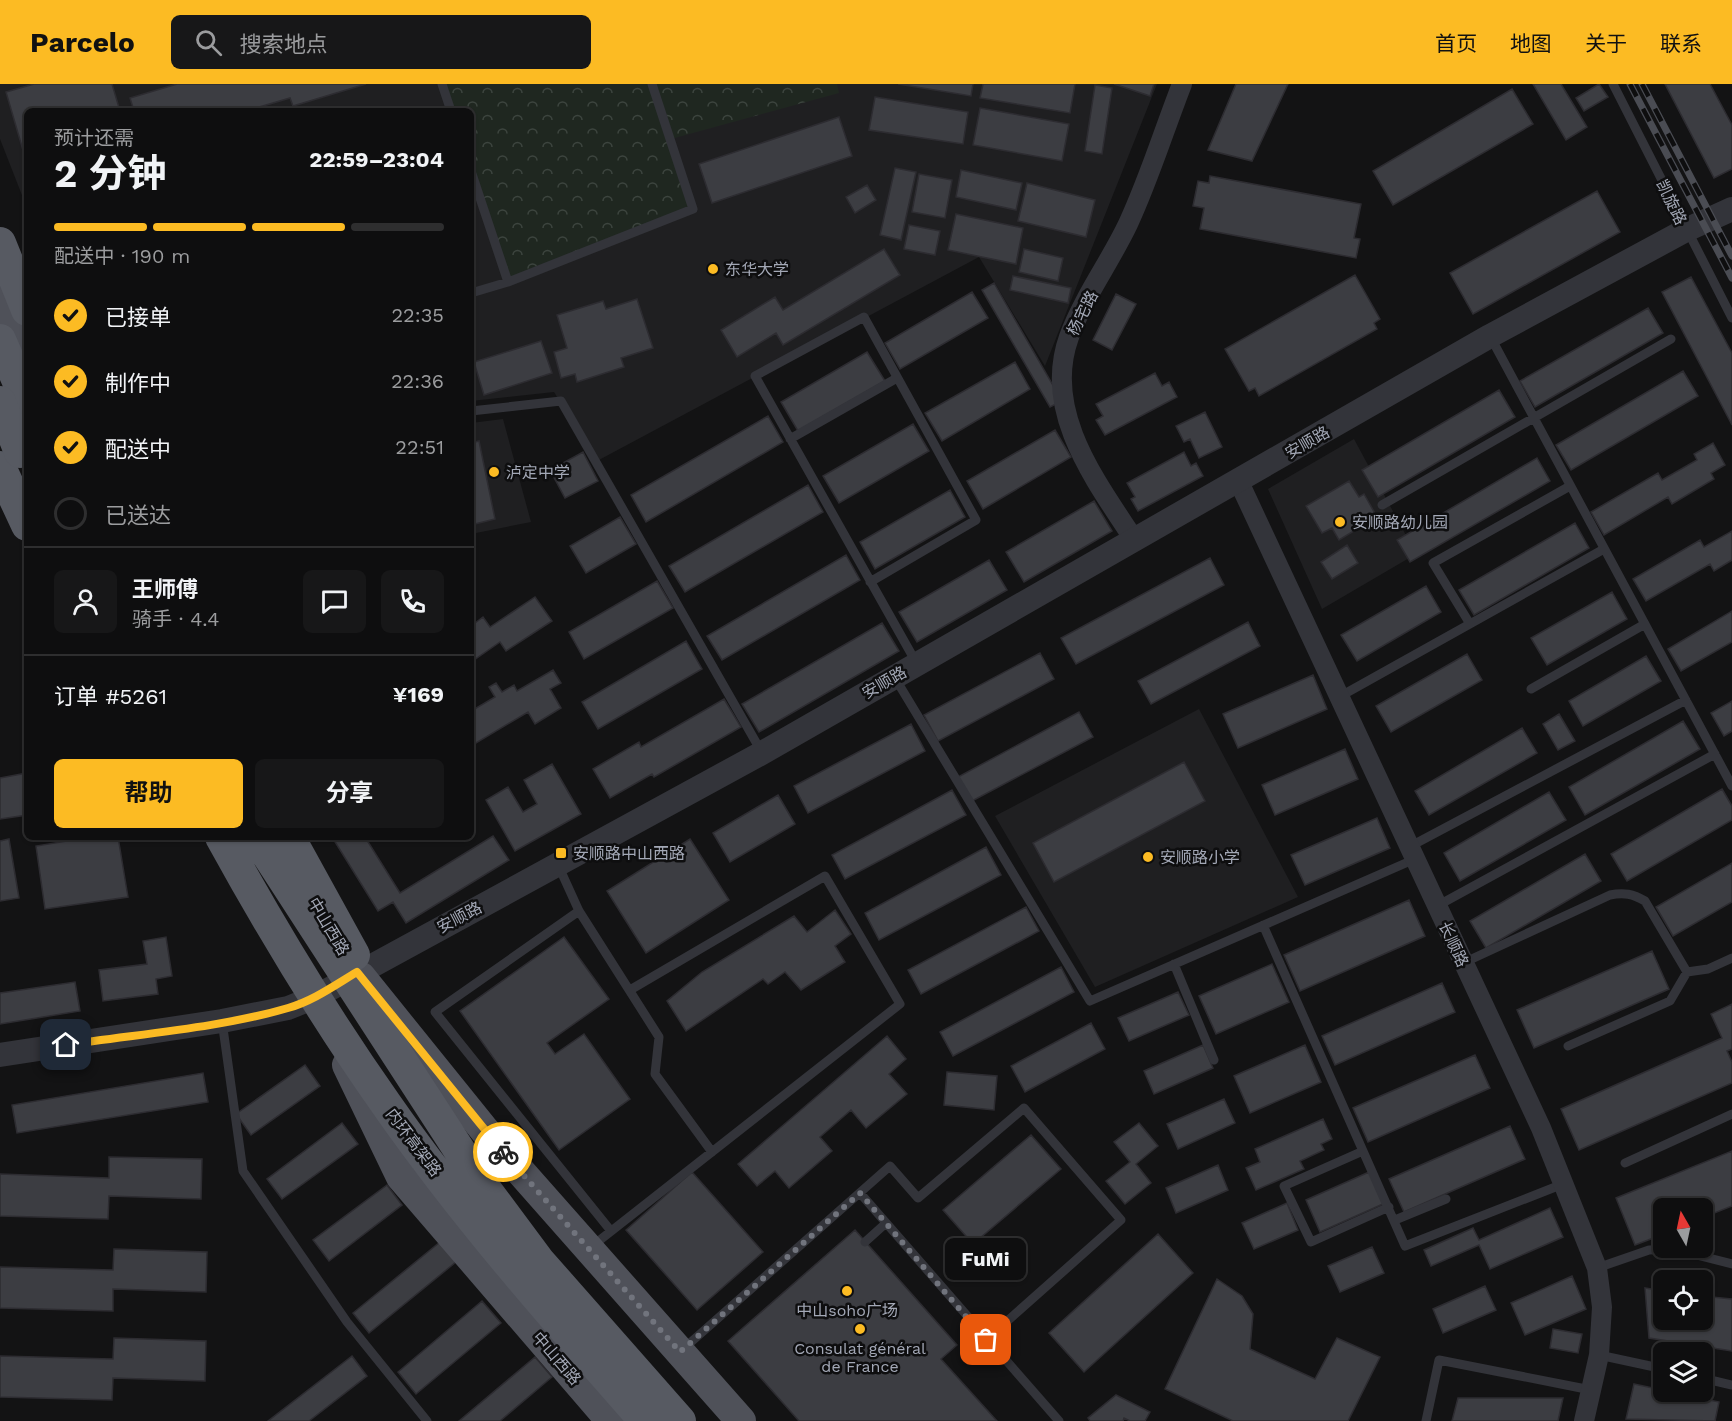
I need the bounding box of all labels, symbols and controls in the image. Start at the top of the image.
search box [171,15,591,69]
text: Parcelo [30,26,135,59]
icon: search [192,26,225,59]
text: 首页 [1435,31,1477,56]
text: 地图 [1510,31,1552,56]
text: 关于 [1585,31,1627,56]
text: 联系 [1660,31,1702,56]
text: 搜索地点 [240,32,328,57]
text: 预计还需 [54,126,134,150]
text: 22:59–23:04 [309,147,444,172]
text: 2 分钟 [54,151,166,196]
street label: 凯旋路 [1652,176,1691,228]
text: 配送中 · 190 m [54,244,190,268]
place label: 东华大学 [725,260,789,279]
marker: 东华大学 [706,262,720,276]
street label: 杨宅路 [1063,288,1102,339]
icon: check [54,299,87,332]
text: 22:35 [391,303,444,327]
text: 已接单 [105,305,171,330]
icon: check [54,365,87,398]
text: 22:36 [391,369,444,393]
text: 制作中 [105,371,171,396]
street label: 安顺路 [1282,422,1333,463]
icon: check [54,431,87,464]
text: 22:51 [395,435,444,459]
text: 配送中 [105,437,171,462]
place label: 泸定中学 [506,463,570,482]
marker: 泸定中学 [487,465,501,479]
text: 已送达 [105,503,171,528]
place label: 安顺路幼儿园 [1352,513,1448,532]
marker: 安顺路幼儿园 [1333,515,1347,529]
button: person [54,570,117,633]
button: chat [303,570,366,633]
button: phone [381,570,444,633]
text: 王师傅 [132,577,198,602]
text: 骑手 · 4.4 [132,607,220,631]
street label: 安顺路 [859,662,910,703]
text: ¥169 [393,682,444,707]
text: 订单 #5261 [54,684,167,709]
button: 帮助 [54,759,243,828]
button: 分享 [255,759,444,828]
place label: 安顺路中山西路 [573,844,685,863]
marker: 安顺路中山西路 [554,846,568,860]
place label: 安顺路小学 [1160,848,1240,867]
marker: 安顺路小学 [1141,850,1155,864]
street label: 中山西路 [304,894,353,959]
street label: 安顺路 [434,898,485,937]
street label: 长顺路 [1435,918,1472,970]
pin [40,1019,91,1070]
icon: home [49,1028,82,1061]
street label: 内环高架路 [382,1105,445,1180]
courier [473,1122,533,1182]
icon: bike [487,1136,520,1169]
north arrow [1653,1198,1713,1258]
map controls [1653,1198,1713,1402]
callout: FuMi [946,1238,1026,1280]
text: FuMi [961,1247,1010,1271]
button: locate [1653,1270,1713,1330]
marker: 中山soho广场 [840,1284,854,1298]
place label: 中山soho广场 [796,1301,898,1320]
pin [960,1314,1011,1365]
marker: Consulat général de France [853,1322,867,1336]
icon: bag [969,1323,1002,1356]
street label: 中山西路 [528,1328,585,1389]
place label: Consulat général de France [794,1339,926,1376]
button: layers [1653,1342,1713,1402]

